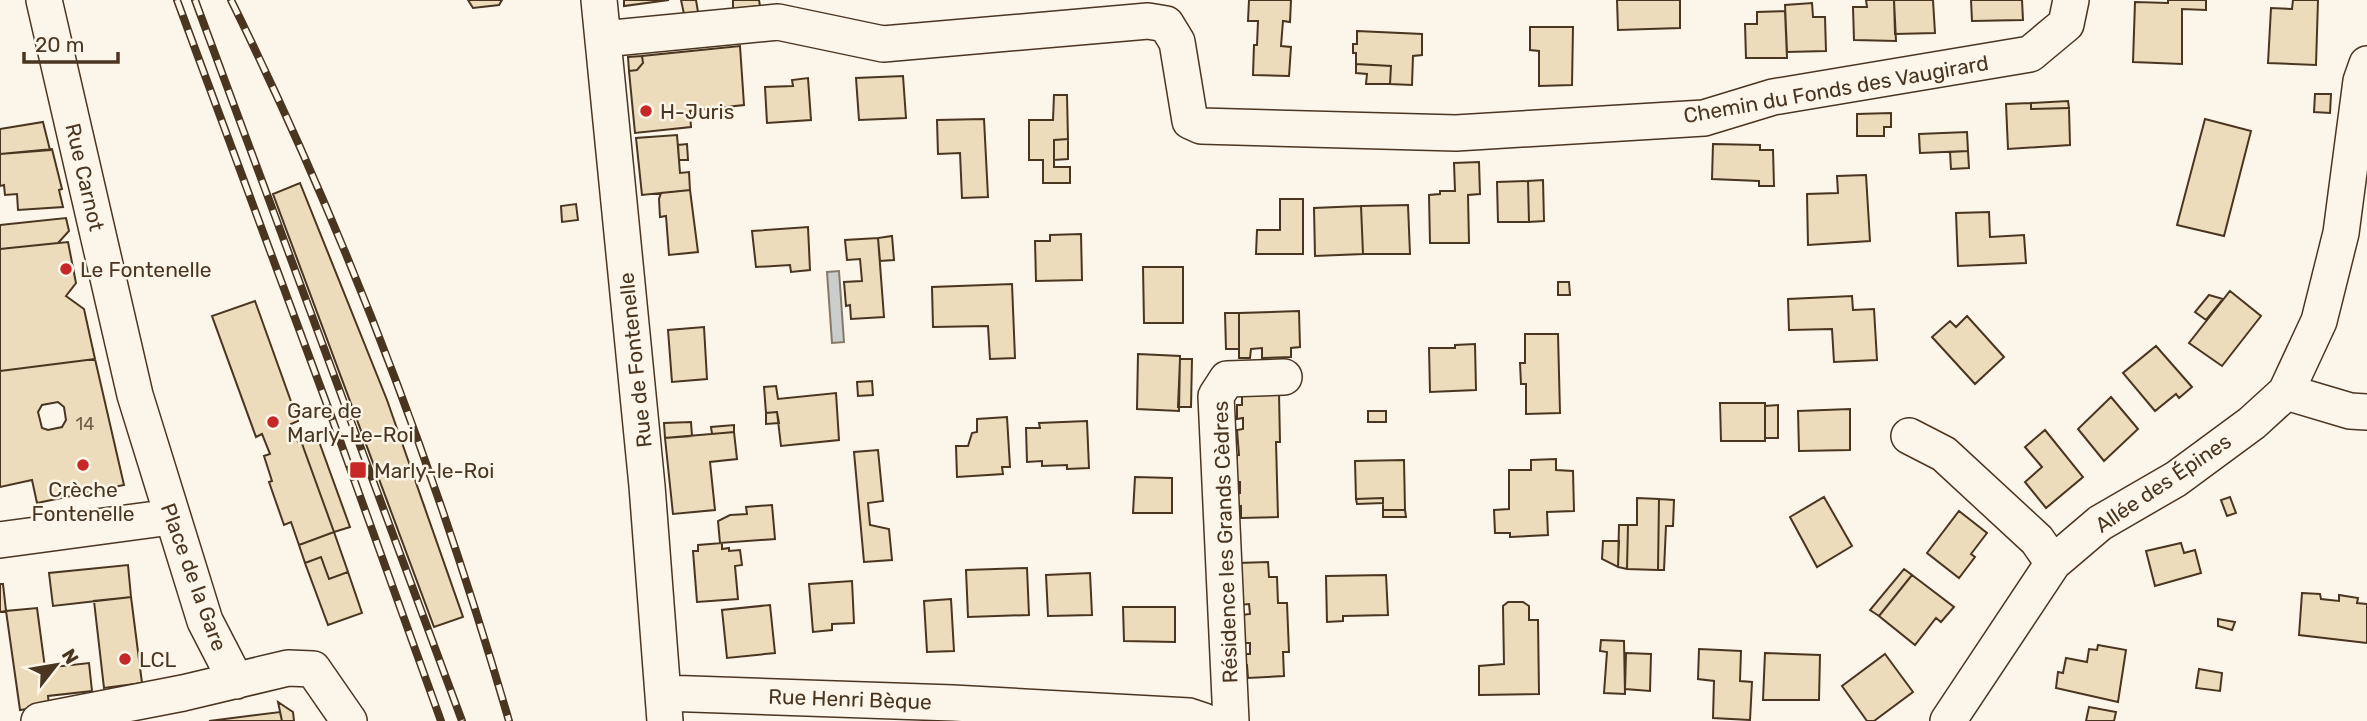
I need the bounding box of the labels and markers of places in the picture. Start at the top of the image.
place label: H-Juris [660,99,734,124]
marker: H-Juris [638,103,654,119]
place label: Le Fontenelle [80,257,212,282]
marker: Le Fontenelle [58,261,74,277]
place label: Gare de Marly-Le-Roi [287,398,414,447]
marker: Gare de Marly-Le-Roi [265,414,281,430]
marker: Crèche Fontenelle [75,457,91,473]
place label: Marly-le-Roi [374,458,494,483]
marker: Marly-le-Roi [348,460,368,480]
place label: Crèche Fontenelle [31,477,135,526]
place label: LCL [139,647,177,672]
marker: LCL [117,651,133,667]

